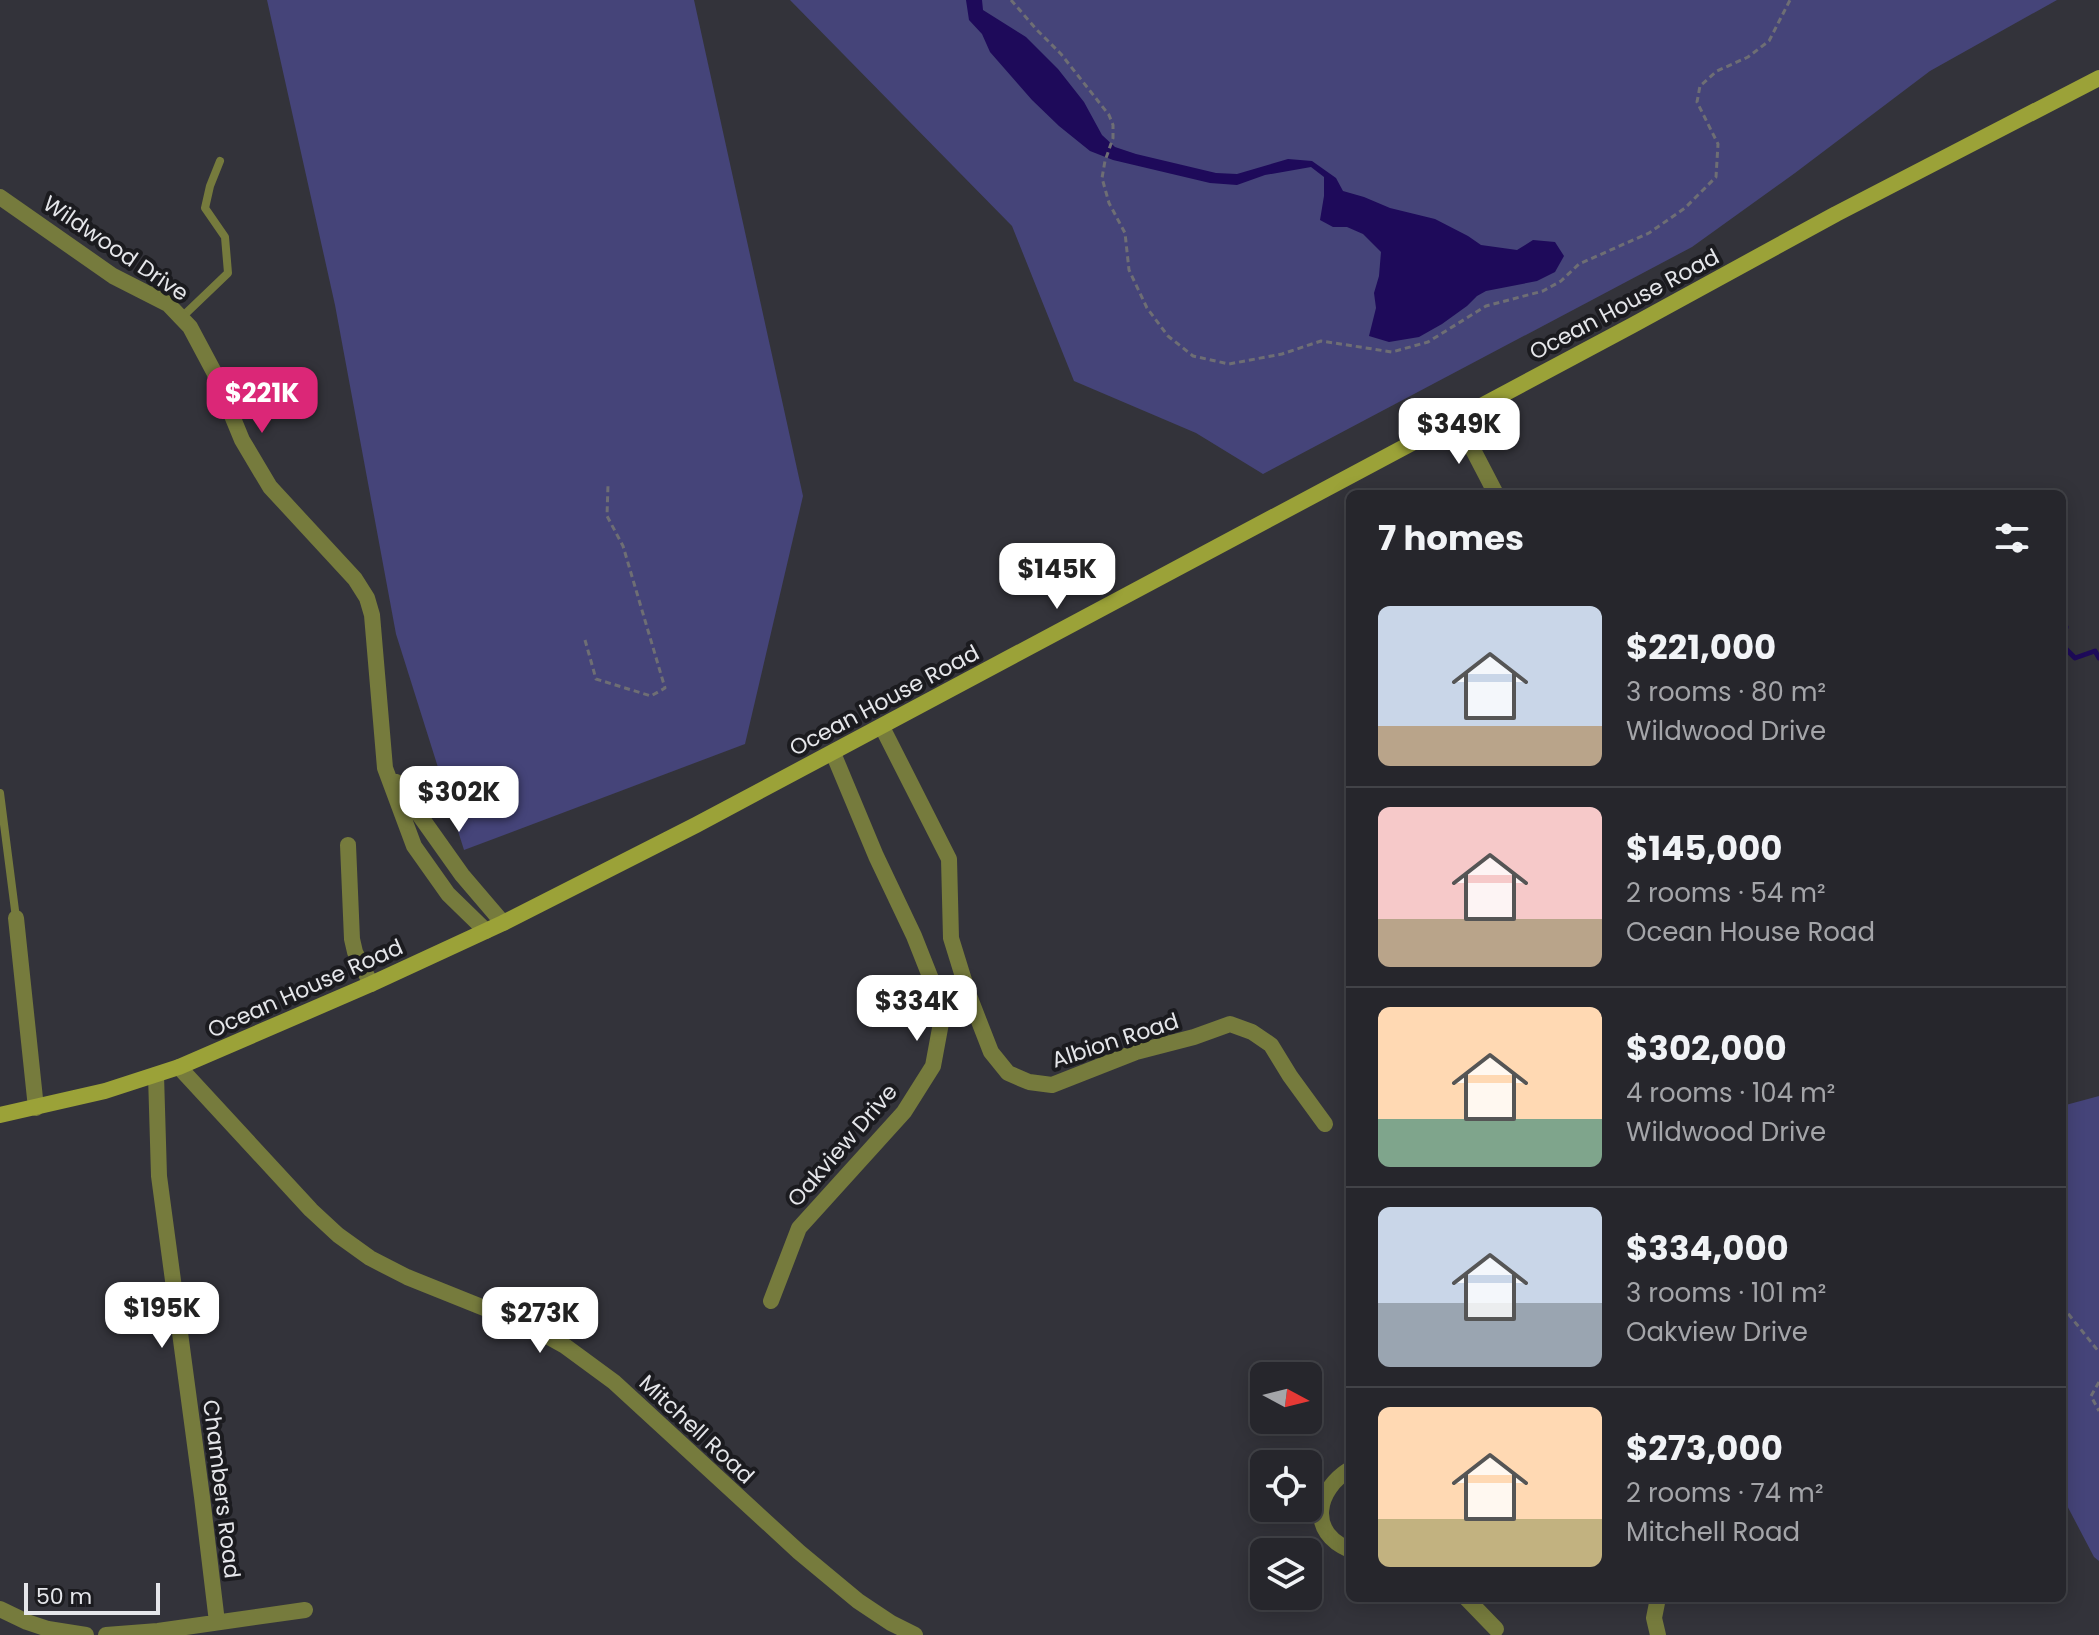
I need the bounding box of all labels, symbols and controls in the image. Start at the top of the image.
street label: Wildwood Drive [37,188,195,309]
street label: Ocean House Road [1524,241,1725,368]
pin: $221K [206,367,318,435]
text: $221K [225,375,299,411]
pin: $349K [1403,398,1515,466]
text: $349K [1417,406,1501,442]
text: 7 homes [1378,514,1524,562]
icon: filters [1990,516,2034,560]
pin: $145K [1001,543,1113,611]
text: $145K [1017,551,1097,587]
text: $221,000 [1626,623,1776,671]
street label: Ocean House Road [784,637,985,764]
icon: home [1442,638,1538,734]
text: 3 rooms · 80 m² [1626,674,1826,710]
text: Wildwood Drive [1626,713,1826,749]
pin: $302K [403,766,515,834]
text: $302K [418,774,500,810]
text: $145,000 [1626,824,1783,872]
icon: home [1442,839,1538,935]
text: 2 rooms · 54 m² [1626,875,1826,911]
text: Ocean House Road [1626,914,1875,950]
street label: Ocean House Road [203,931,408,1045]
pin: $334K [861,975,973,1043]
text: $334K [875,983,959,1019]
street label: Albion Road [1048,1005,1183,1076]
text: $302,000 [1626,1024,1787,1072]
icon: home [1442,1039,1538,1135]
text: 4 rooms · 104 m² [1626,1075,1835,1111]
street label: Oakview Drive [780,1077,905,1214]
text: Wildwood Drive [1626,1114,1826,1150]
text: $334,000 [1626,1224,1789,1272]
icon: home [1442,1239,1538,1335]
text: 3 rooms · 101 m² [1626,1275,1826,1311]
pin: $195K [106,1282,218,1350]
pin: $273K [484,1287,596,1355]
text: $195K [123,1290,201,1326]
text: $273K [500,1295,580,1331]
text: Oakview Drive [1626,1314,1808,1350]
north arrow [1250,1362,1322,1434]
map controls [1250,1362,1322,1610]
street label: Mitchell Road [632,1368,761,1491]
street label: Chambers Road [195,1398,248,1580]
text: $273,000 [1626,1424,1783,1472]
icon: home [1442,1439,1538,1535]
button: locate [1250,1450,1322,1522]
text: 2 rooms · 74 m² [1626,1475,1823,1511]
text: Mitchell Road [1626,1514,1800,1550]
button: layers [1250,1538,1322,1610]
scale bar [24,1579,160,1615]
text: 50 m [36,1581,92,1612]

